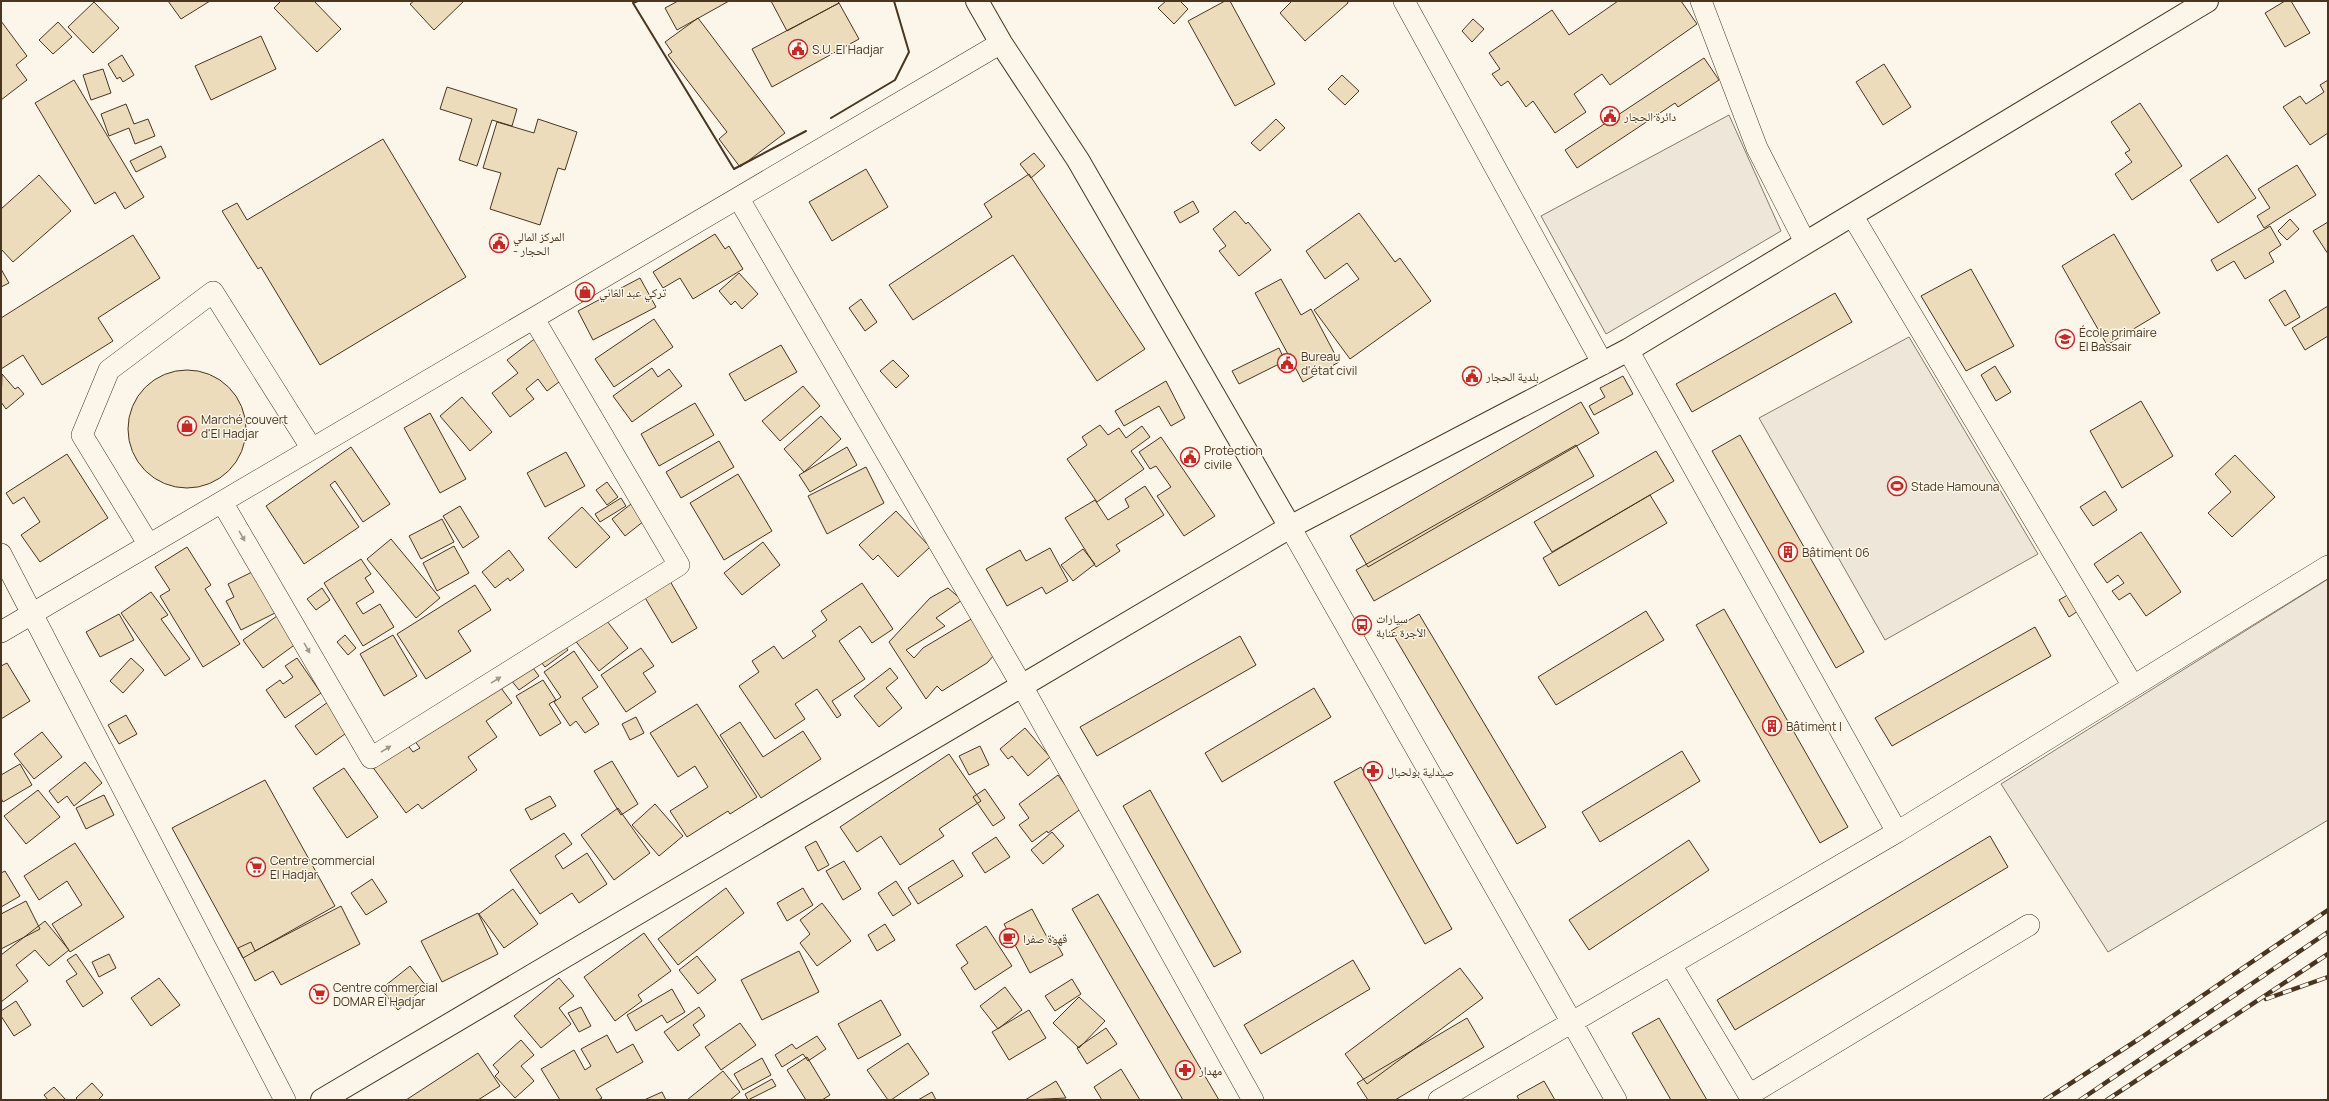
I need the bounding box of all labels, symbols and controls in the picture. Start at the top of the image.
public building icon: S.U. El Hadjar [787,38,809,60]
place label: S.U. El Hadjar [812,41,884,58]
public building icon: دائرة الحجار [1599,105,1621,127]
place label: دائرة الحجار [1623,108,1676,125]
place label: المركز المالي - الحجار [513,228,565,259]
public building icon: المركز المالي - الحجار [488,232,510,254]
shop icon: تركي عبد الغاني [574,281,596,303]
place label: تركي عبد الغاني [599,284,667,303]
place label: École primaire El Bassair [2079,324,2157,355]
school or university icon: École primaire El Bassair [2054,328,2076,350]
place label: Bureau d'état civil [1301,348,1357,379]
public building icon: Bureau d'état civil [1276,352,1298,374]
public building icon: بلدية الحجار [1461,365,1483,387]
place label: بلدية الحجار [1485,368,1539,385]
place label: Marché couvert d'El Hadjar [201,411,288,442]
shop icon: Marché couvert d'El Hadjar [176,415,198,437]
place label: Protection civile [1204,442,1263,473]
public building icon: Protection civile [1179,446,1201,468]
sports icon: Stade Hamouna [1886,475,1908,497]
place label: Stade Hamouna [1911,478,1999,495]
one-way arrow [238,530,245,542]
building icon: Bâtiment 06 [1777,541,1799,563]
place label: Bâtiment 06 [1802,544,1870,561]
place label: سيارات الأجرة عنابة [1376,610,1426,641]
bus stop icon: سيارات الأجرة عنابة [1351,614,1373,636]
one-way arrow [304,642,311,654]
one-way arrow [491,676,501,684]
building icon: Bâtiment I [1761,715,1783,737]
place label: Bâtiment I [1786,718,1842,735]
one-way arrow [380,746,392,753]
pharmacy icon: صيدلية بولحبال [1362,760,1384,782]
place label: صيدلية بولحبال [1387,763,1454,780]
place label: Centre commercial El Hadjar [270,852,375,883]
supermarket icon: Centre commercial El Hadjar [245,856,267,878]
cafe icon: قهوة صفرا [998,927,1020,949]
place label: قهوة صفرا [1023,930,1067,947]
place label: Centre commercial DOMAR El Hadjar [333,979,438,1010]
supermarket icon: Centre commercial DOMAR El Hadjar [308,983,330,1005]
pharmacy icon: مهدار [1174,1059,1196,1081]
place label: مهدار [1198,1062,1222,1079]

